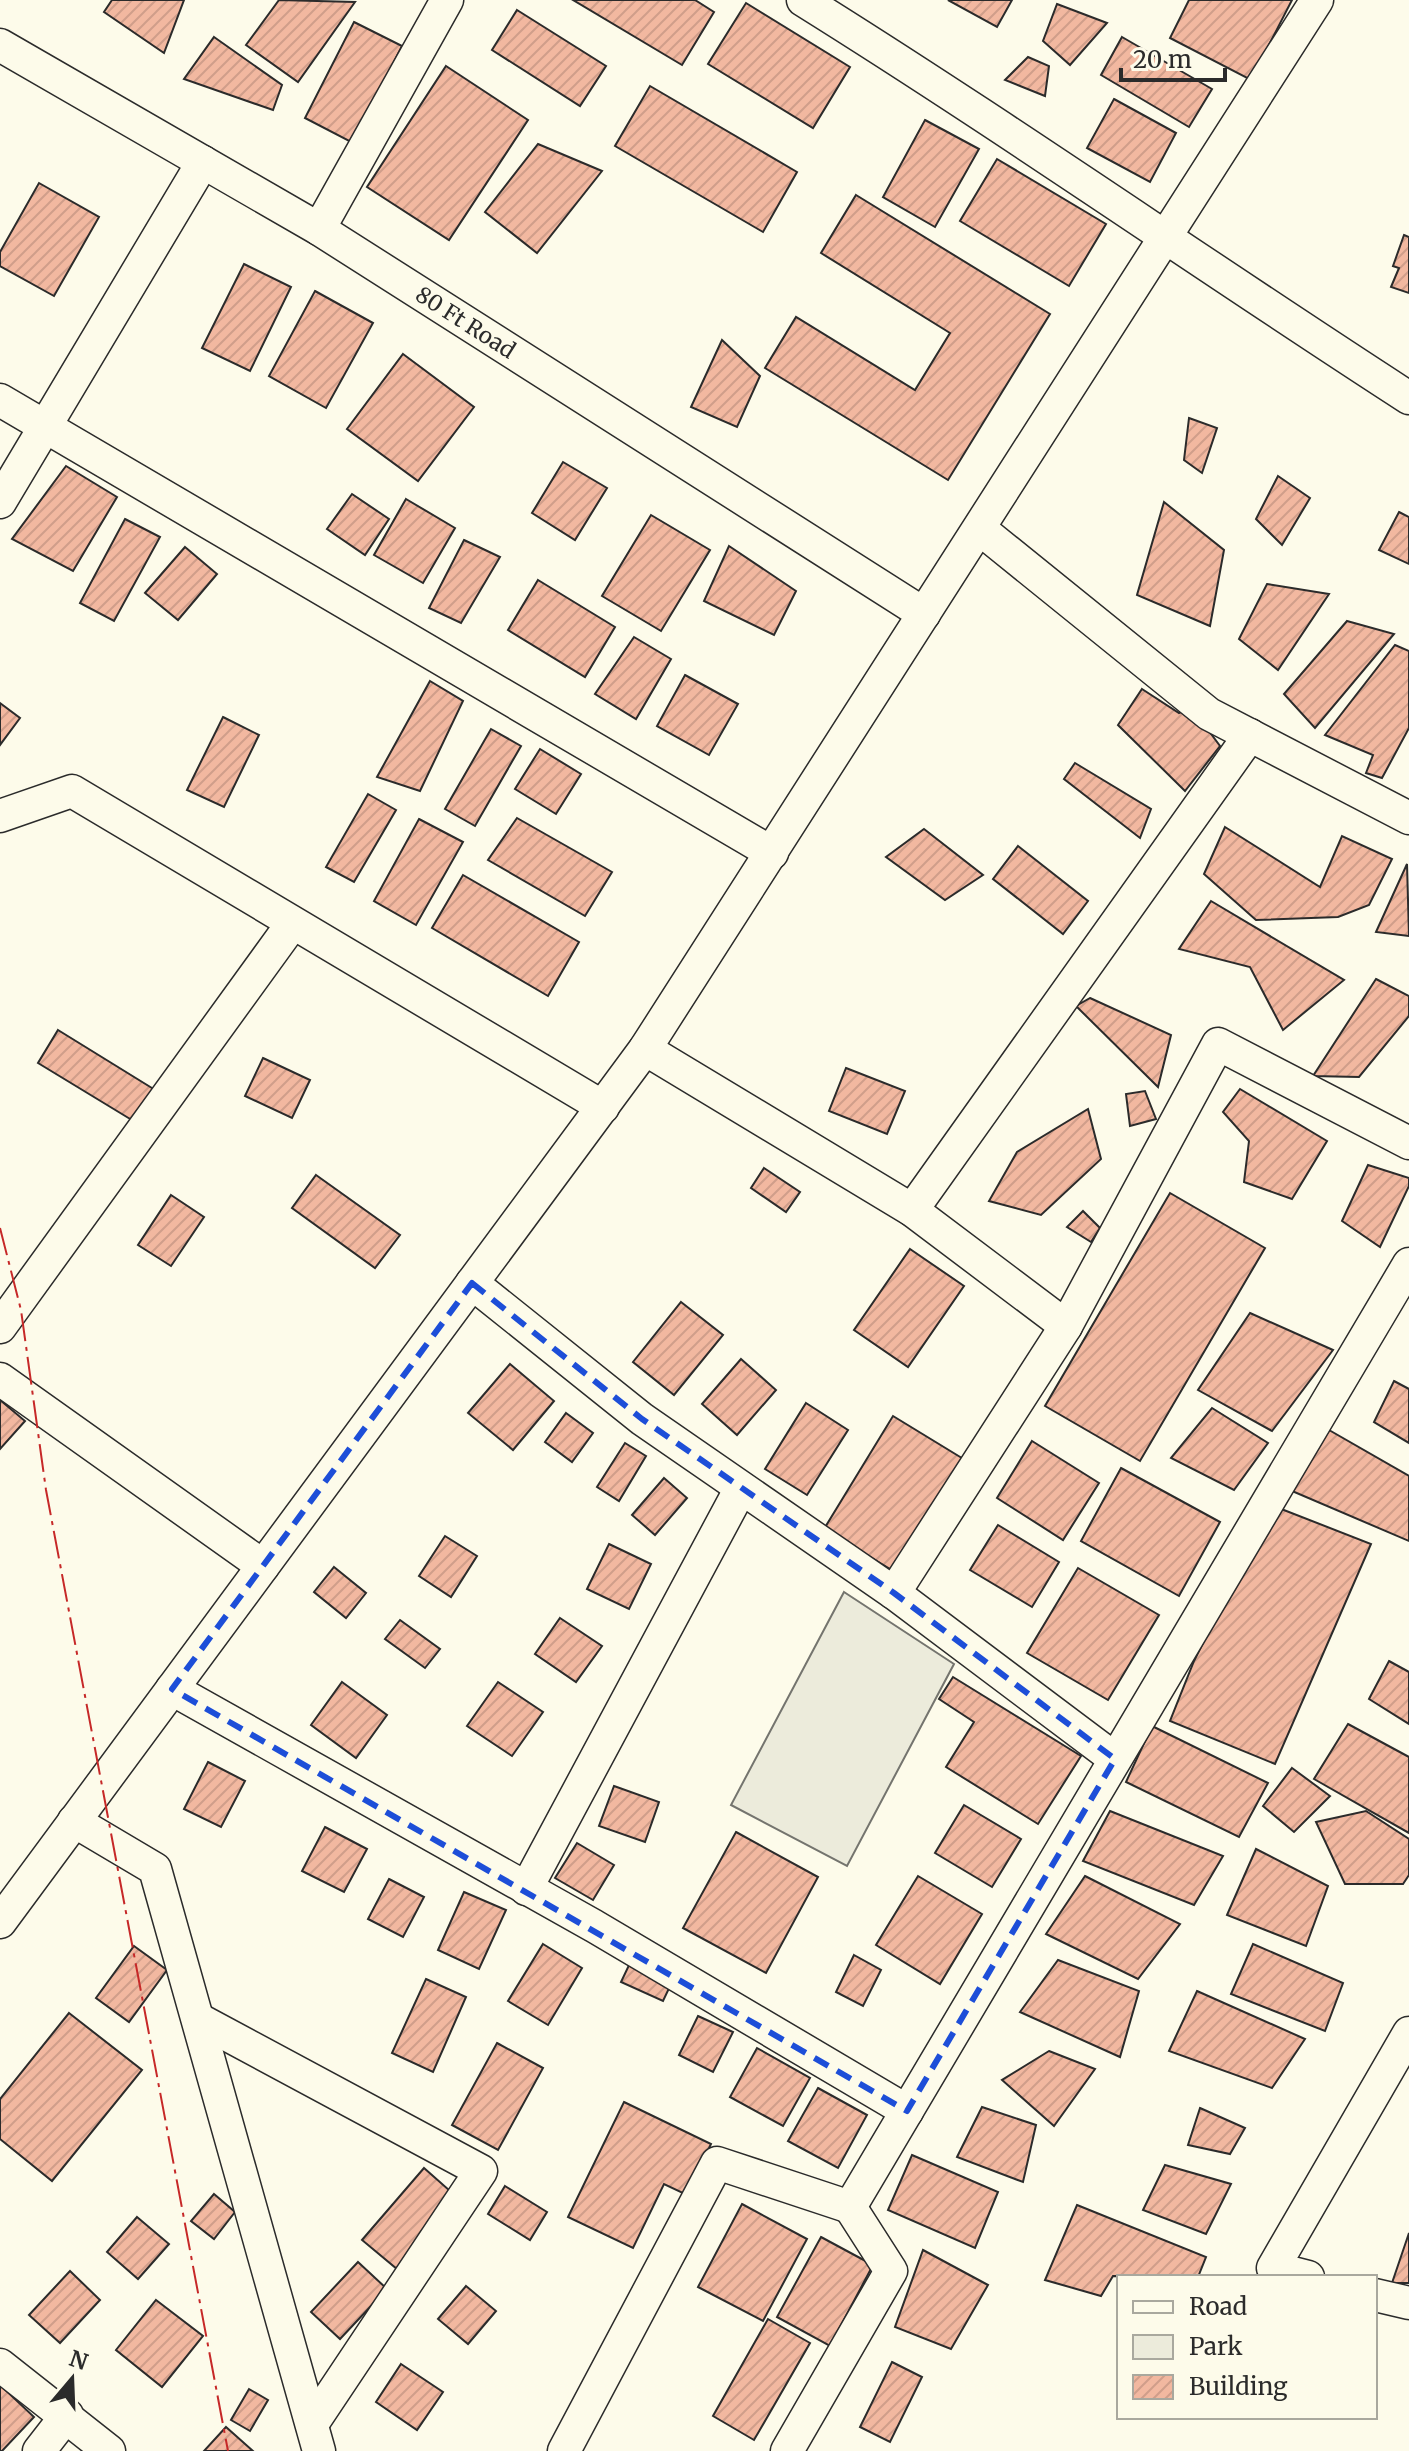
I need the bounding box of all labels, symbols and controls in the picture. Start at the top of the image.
scale bar [1121,32,1225,82]
text: 20 m [1133,44,1192,75]
street label: 80 Ft Road [410,280,521,364]
legend [1117,2275,1377,2419]
text: Road [1189,2291,1247,2322]
text: Park [1189,2331,1243,2362]
north arrow [32,2339,112,2419]
text: N [66,2344,92,2376]
text: Building [1189,2371,1288,2402]

